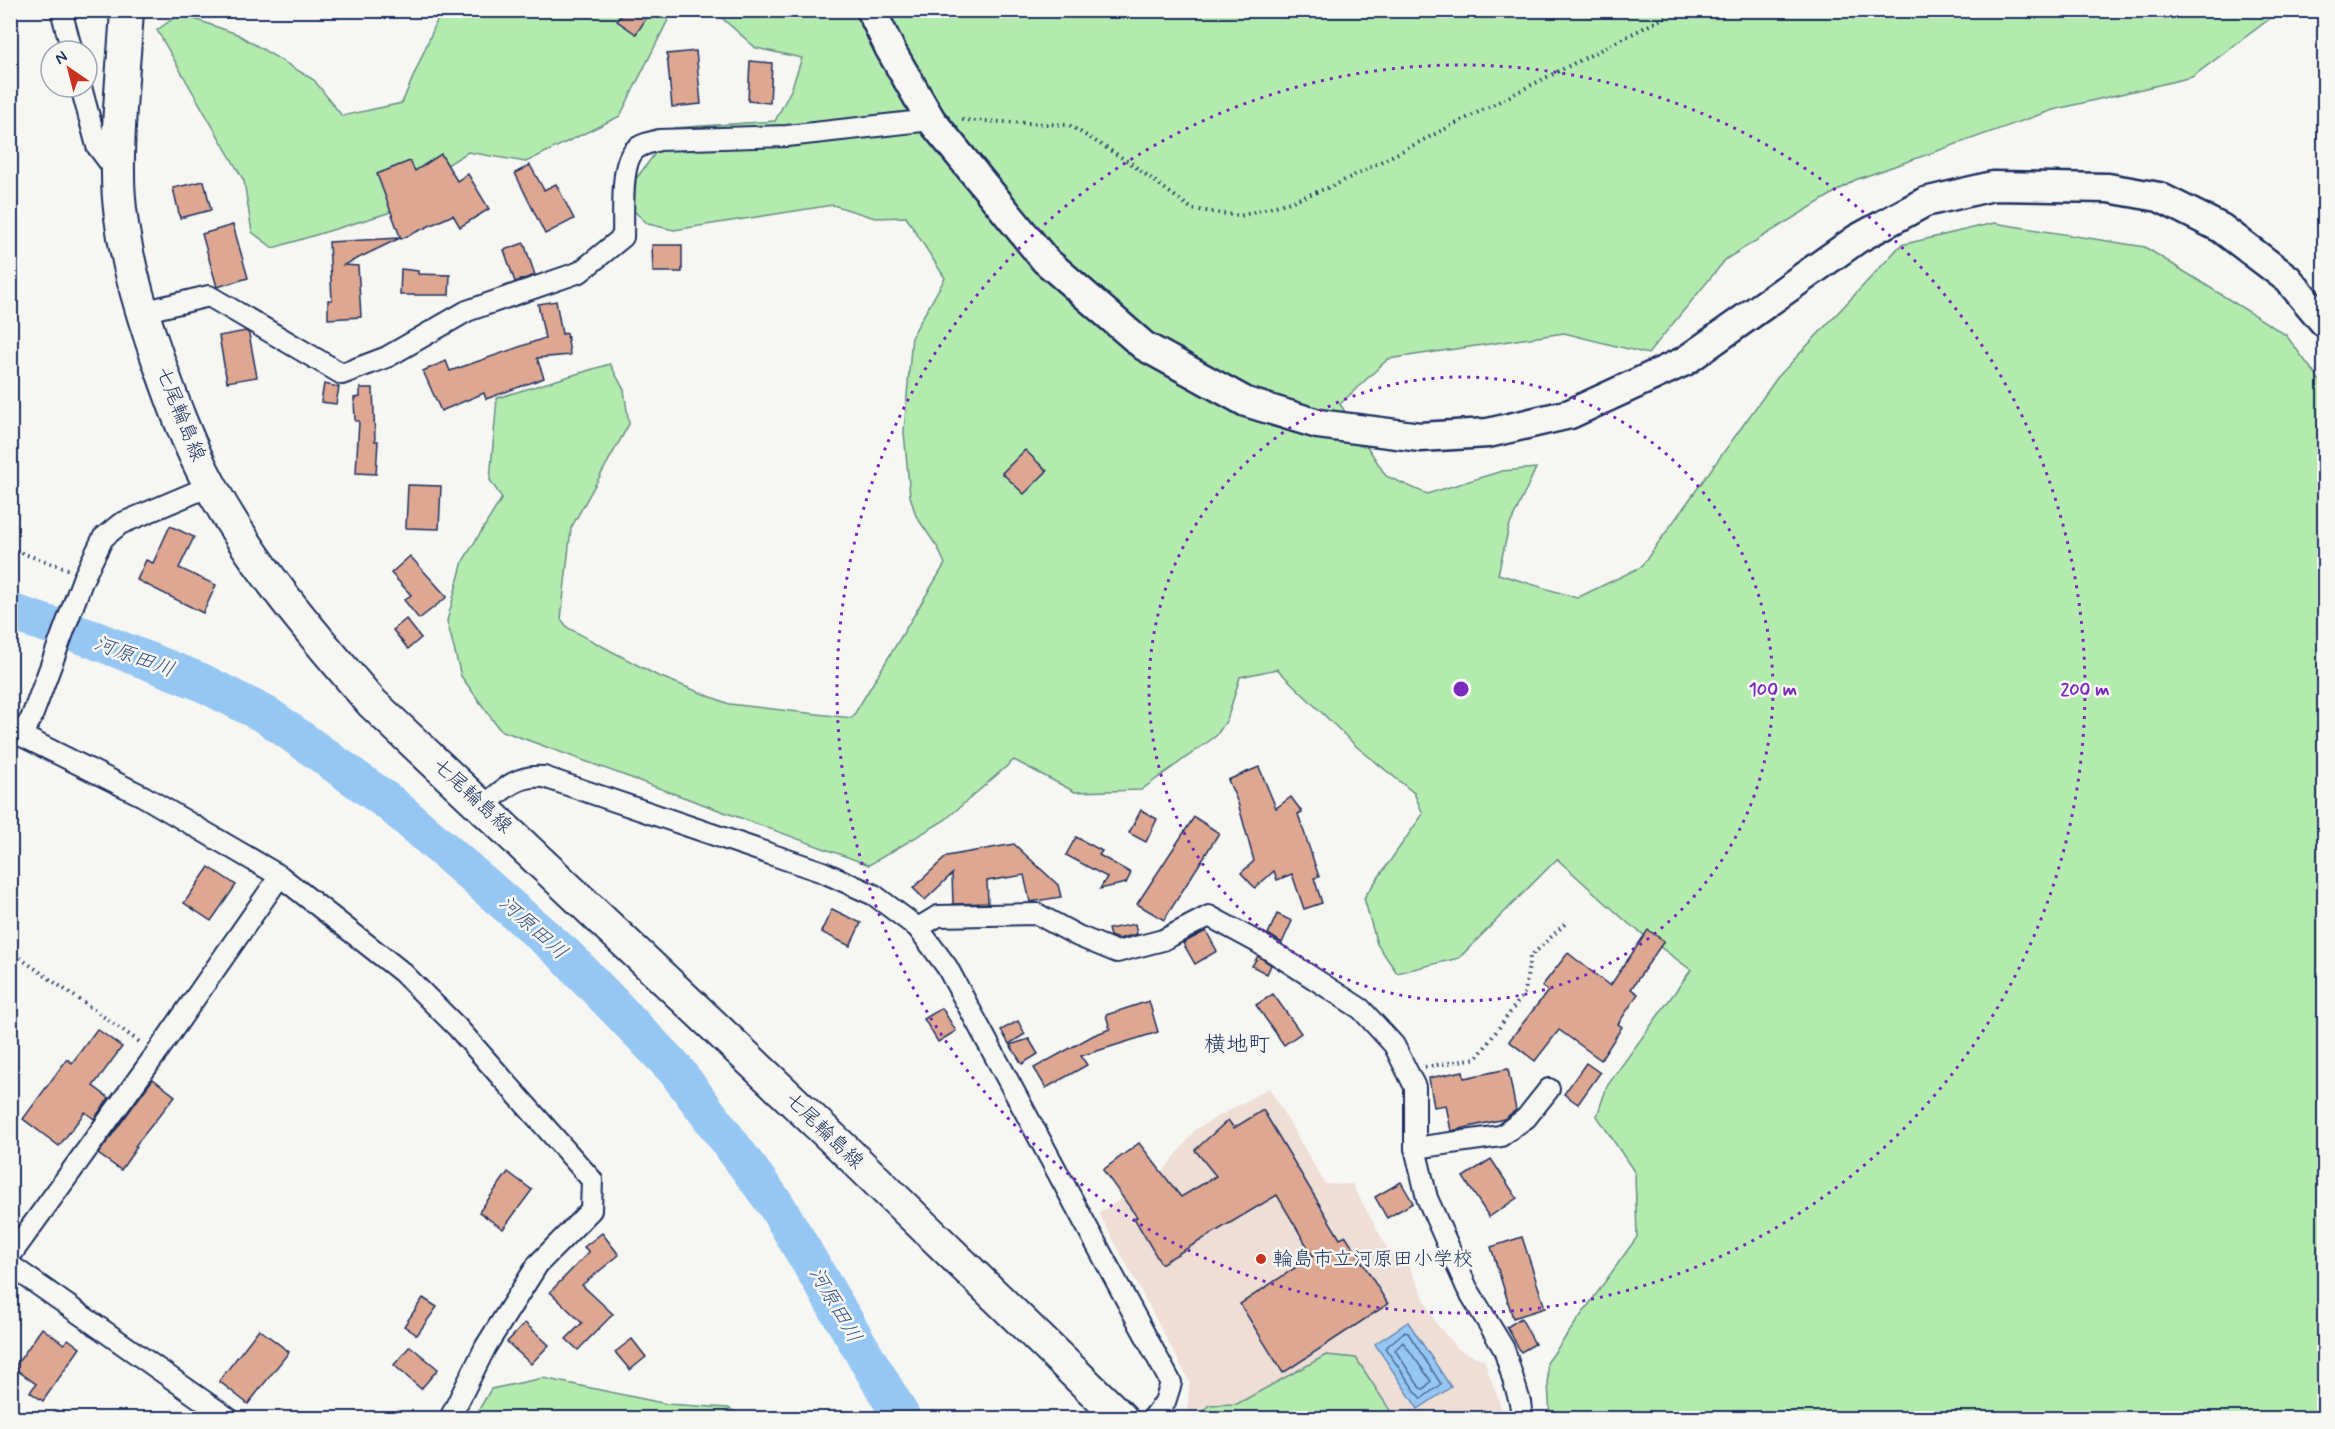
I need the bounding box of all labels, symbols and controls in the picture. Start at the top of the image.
north arrow [39,39,99,99]
text: N [51,46,72,70]
street label: 七尾輪島線 [149,363,211,465]
water label: 河原田川 [90,629,178,685]
text: 100 m [1749,678,1797,702]
text: 200 m [2060,678,2110,702]
centre of rings [1451,679,1471,699]
street label: 七尾輪島線 [426,752,518,840]
water label: 河原田川 [492,889,574,967]
district label: 横地町 [1204,1031,1270,1059]
street label: 七尾輪島線 [779,1087,869,1175]
place label: 輪島市立河原田小学校 [1273,1246,1473,1273]
marker: 輪島市立河原田小学校 [1254,1252,1268,1266]
water label: 河原田川 [802,1262,868,1348]

